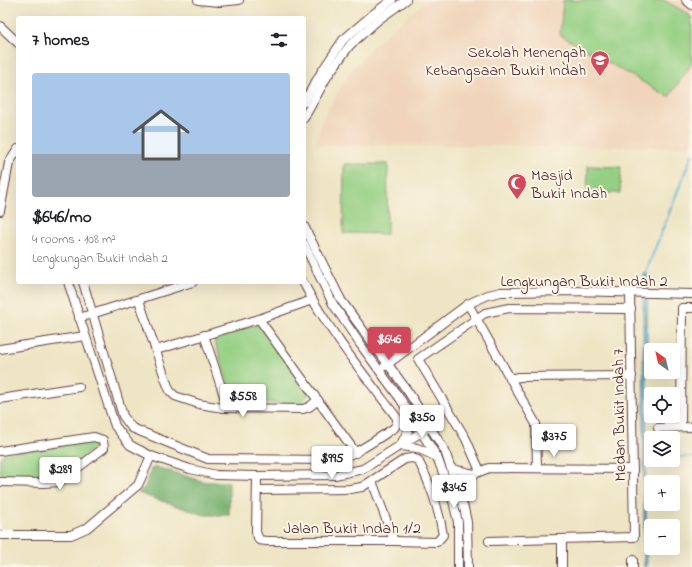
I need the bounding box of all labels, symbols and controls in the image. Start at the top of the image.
text: 7 homes [32,28,90,53]
icon: filters [268,29,290,51]
place label: Sekolah Menengah Kebangsaan Bukit Indah [426,41,586,83]
school or university icon: Sekolah Menengah Kebangsaan Bukit Indah [589,49,611,77]
icon: home [125,99,197,171]
place label: Masjid Bukit Indah [530,164,607,206]
mosque icon: Masjid Bukit Indah [506,172,528,200]
text: $646/mo [32,205,92,230]
text: 4 rooms · 108 m² [32,230,116,249]
text: Lengkungan Bukit Indah 2 [32,249,168,268]
street label: Lengkungan Bukit Indah 2 [500,270,668,294]
pin: $646 [365,327,413,361]
text: $646 [377,330,401,349]
north arrow [644,343,680,379]
map controls [644,343,680,555]
street label: Medan Bukit Indah 7 [607,348,633,482]
pin: $558 [219,384,267,418]
text: $558 [229,387,257,406]
button: locate [644,387,680,423]
pin: $350 [398,405,446,439]
text: $350 [409,408,435,427]
pin: $375 [530,424,578,458]
text: $375 [541,427,567,446]
button: layers [644,431,680,467]
pin: $995 [308,446,356,480]
text: $995 [320,449,344,468]
pin: $289 [36,457,84,491]
text: $289 [48,460,72,479]
pin: $345 [430,475,478,509]
button: + [644,475,680,511]
text: $345 [441,478,467,497]
street label: Jalan Bukit Indah 1/2 [283,517,421,541]
button: − [644,519,680,555]

